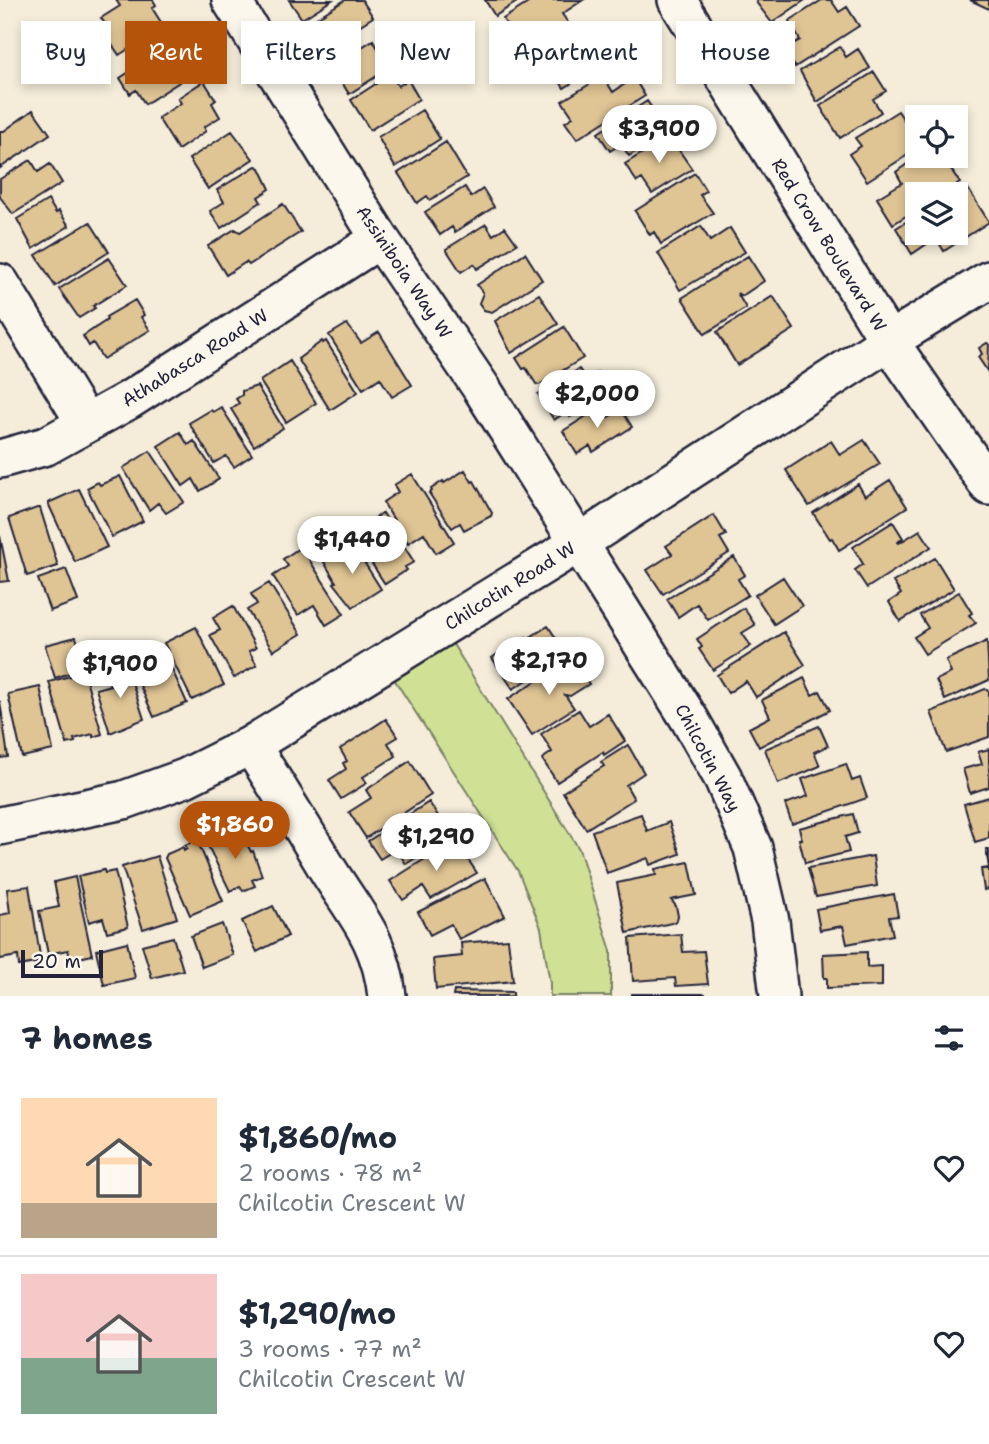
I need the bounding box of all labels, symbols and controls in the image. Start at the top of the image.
chip: Buy [21,21,111,84]
chip: Rent [125,21,227,84]
chip: Filters [241,21,361,84]
chip: New [375,21,475,84]
chip: Apartment [489,21,662,84]
chip: House [676,21,795,84]
map controls [905,105,968,245]
button: locate [905,105,968,168]
pin: $3,900 [602,106,716,165]
text: $3,900 [618,113,700,143]
street label: Red Crow Boulevard W [766,154,892,336]
button: layers [905,182,968,245]
street label: Assiniboia Way W [351,201,457,343]
street label: Athabasca Road W [118,303,272,413]
pin: $2,000 [540,370,654,430]
text: $2,000 [554,378,640,408]
pin: $1,440 [295,516,409,576]
text: $1,440 [313,524,391,554]
street label: Chilcotin Road W [440,536,580,636]
pin: $2,170 [492,638,606,697]
pin: $1,900 [63,640,177,700]
text: $2,170 [510,645,588,675]
text: $1,900 [82,648,158,678]
street label: Chilcotin Way [670,700,746,816]
pin: $1,860 [178,802,292,861]
text: $1,860 [196,809,274,839]
pin: $1,290 [379,814,493,873]
text: $1,290 [397,821,475,851]
scale bar [21,947,103,979]
text: 20 m [32,949,81,974]
text: 7 homes [21,1018,153,1059]
icon: filters [930,1019,968,1057]
text: $1,860/mo [238,1117,397,1158]
icon: home [77,1126,161,1210]
icon: heart [930,1149,968,1187]
text: 2 rooms · 78 m² [238,1158,422,1188]
text: Chilcotin Crescent W [238,1188,466,1218]
text: $1,290/mo [238,1293,396,1334]
icon: home [77,1302,161,1386]
icon: heart [930,1325,968,1363]
text: 3 rooms · 77 m² [238,1334,422,1364]
text: Chilcotin Crescent W [238,1364,466,1394]

